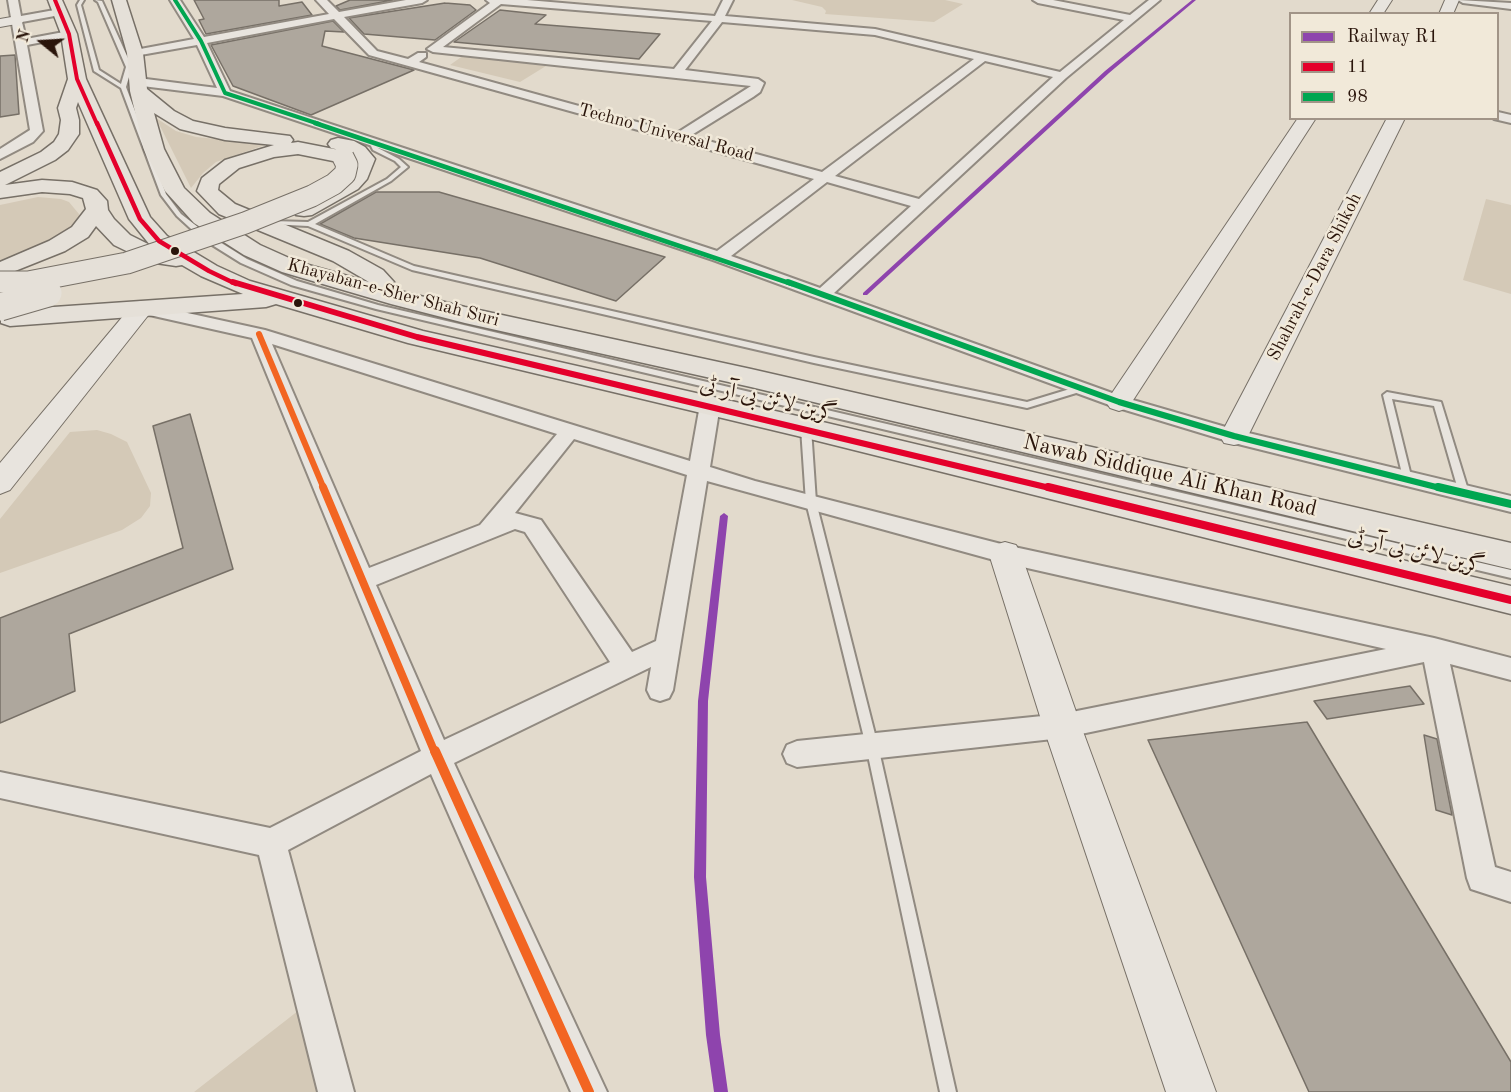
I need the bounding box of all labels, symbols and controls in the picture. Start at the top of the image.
north arrow [12,12,72,72]
legend [1289,12,1499,120]
text: N [15,28,34,45]
text: Railway R1 [1347,28,1438,46]
text: 11 [1347,58,1368,76]
text: 98 [1347,88,1368,106]
street label: Techno Universal Road [576,99,756,167]
street label: Shahrah-e-Dara Shikoh [1263,189,1367,365]
unlabelled marker [169,245,181,257]
street label: Khayaban-e-Sher Shah Suri [285,254,501,332]
unlabelled marker [292,297,304,309]
street label: گرین لائن بی آر ٹی [697,372,839,428]
street label: Nawab Siddique Ali Khan Road [1020,429,1320,523]
street label: گرین لائن بی آر ٹی [1345,524,1487,580]

